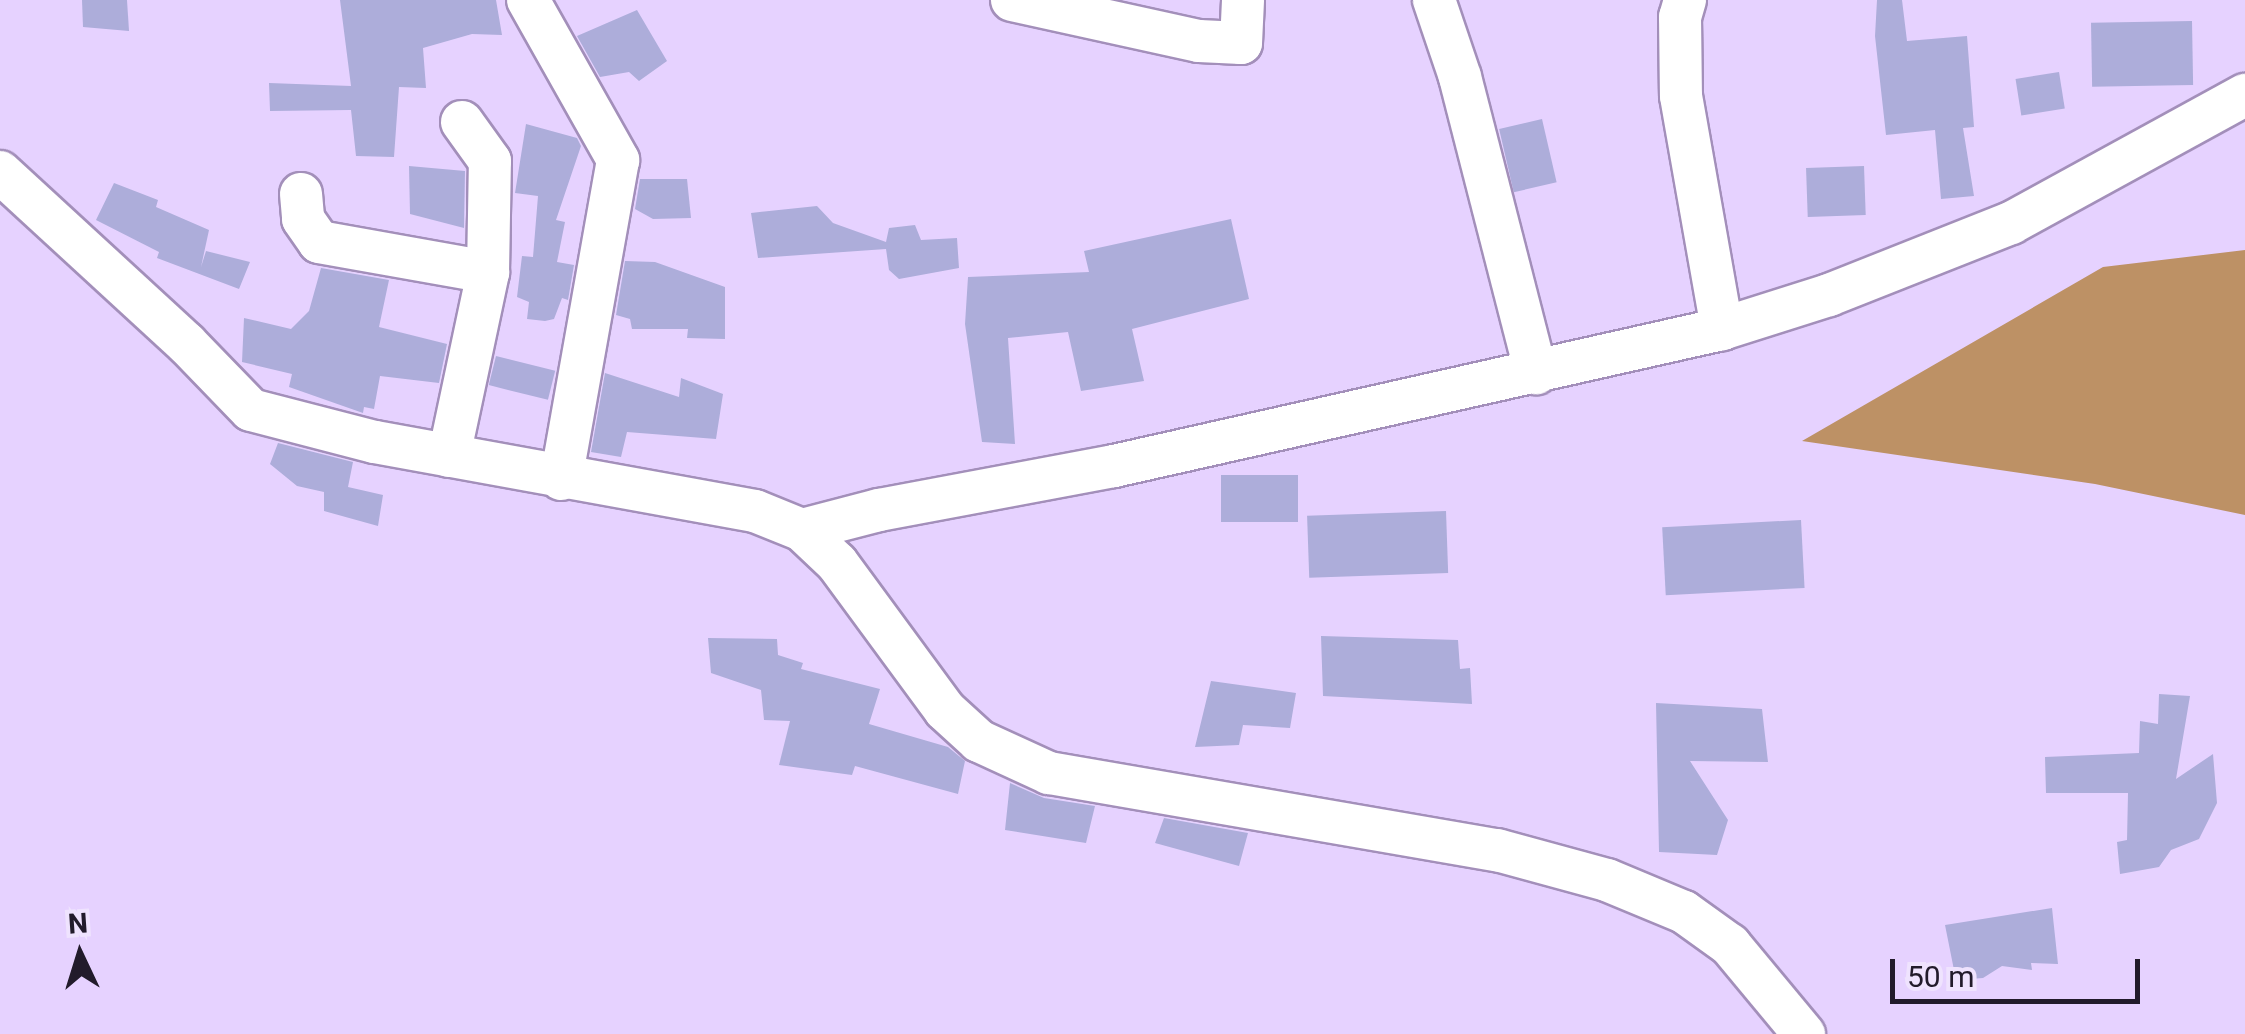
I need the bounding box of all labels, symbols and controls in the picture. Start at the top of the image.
north arrow [30,904,130,1004]
text: N [67,906,89,941]
scale bar [1895,939,2145,1001]
text: 50 m [1907,959,1974,994]

